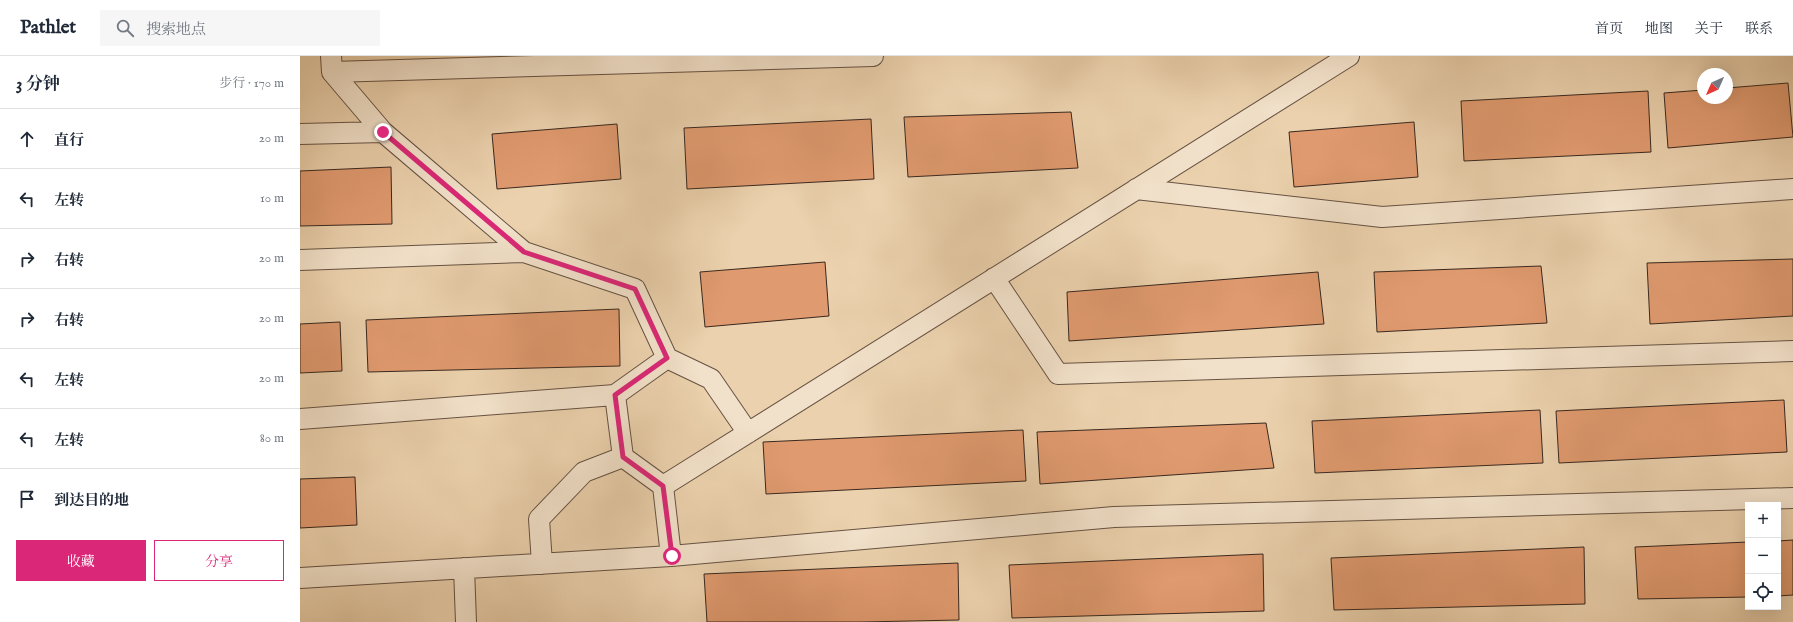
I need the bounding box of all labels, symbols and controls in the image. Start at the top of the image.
search box [100,10,380,46]
text: Pathlet [20,16,76,40]
icon: search [114,17,136,39]
text: 搜索地点 [146,20,206,39]
text: 首页 [1595,20,1623,38]
text: 地图 [1645,20,1673,38]
text: 关于 [1695,20,1723,38]
text: 联系 [1745,20,1773,38]
north arrow [1697,68,1733,104]
text: 3 分钟 [16,74,60,95]
text: 步行 · 170 m [219,75,284,92]
route end [374,123,392,141]
icon: ahead [16,128,38,150]
text: 20 m [259,130,284,147]
text: 直行 [54,131,84,150]
icon: left [16,188,38,210]
text: 10 m [260,190,284,207]
text: 左转 [54,191,84,210]
icon: right [16,248,38,270]
text: 20 m [259,250,284,267]
text: 右转 [54,251,84,270]
icon: right [16,308,38,330]
text: 20 m [259,310,284,327]
text: 右转 [54,311,84,330]
icon: left [16,368,38,390]
text: 20 m [259,370,284,387]
text: 左转 [54,371,84,390]
icon: left [16,428,38,450]
text: 80 m [260,430,284,447]
text: 左转 [54,431,84,450]
icon: arrive [16,488,38,510]
text: 到达目的地 [54,491,129,510]
map controls [1745,502,1781,610]
button: + [1745,502,1781,538]
button: − [1745,538,1781,574]
button: 收藏 [16,540,146,581]
button: 分享 [154,540,284,581]
route start [663,547,681,565]
button: locate [1745,574,1781,610]

